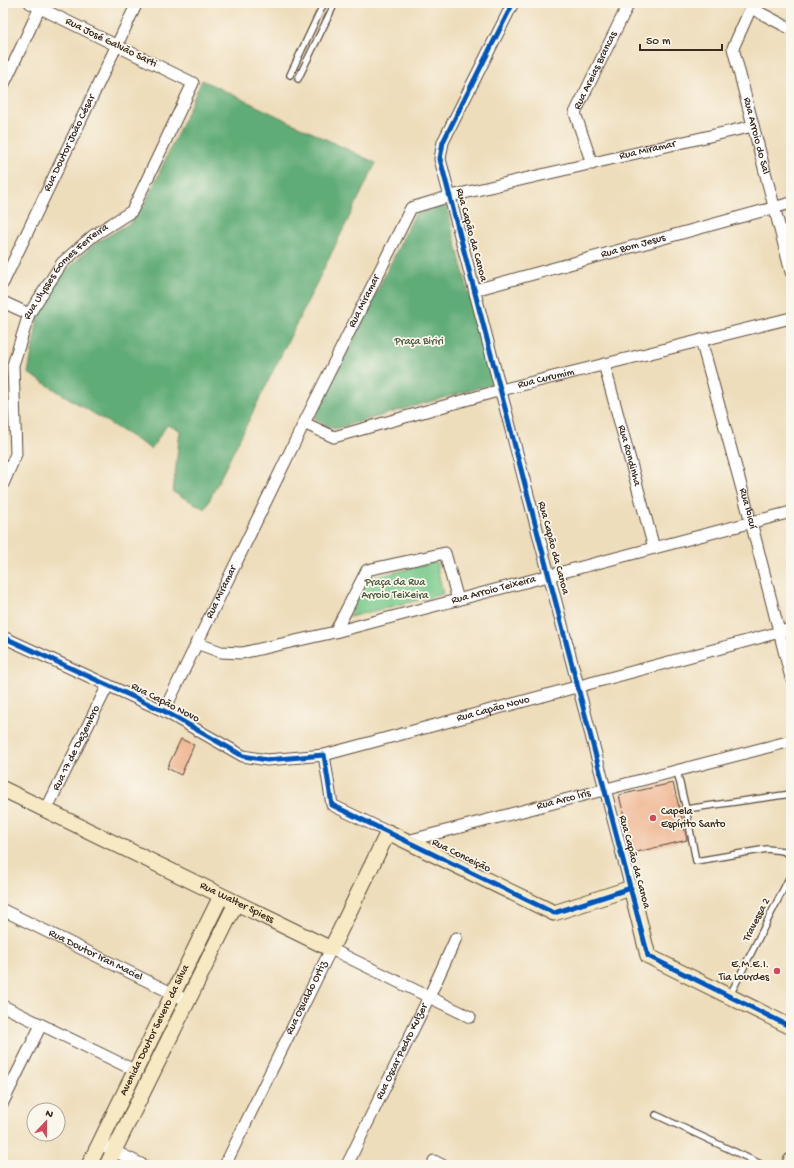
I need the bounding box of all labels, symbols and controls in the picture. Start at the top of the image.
street label: Rua José Galvão Sarti [63,16,159,70]
scale bar [640,26,722,52]
street label: Rua Areias Brancas [572,29,621,112]
text: 50 m [646,35,671,49]
street label: Rua Doutor João César [42,92,99,194]
street label: Rua Arroio do Sal [740,96,772,176]
street label: Rua Miramar [618,138,678,163]
street label: Rua Capão da Canoa [453,187,489,284]
street label: Rua Ulysses Gomes Ferreira [22,221,111,321]
street label: Rua Bom Jesus [600,232,668,261]
street label: Rua Miramar [346,272,383,330]
park label: Praça Biriri [393,336,444,348]
street label: Rua Curumim [517,366,576,392]
street label: Rua Rondinha [615,424,643,488]
street label: Rua Ibicuí [736,487,759,531]
street label: Rua Capão da Canoa [535,500,571,597]
street label: Rua Miramar [204,563,240,621]
street label: Rua Arroio Teixeira [450,573,538,607]
park label: Praça da Rua Arroio Teixeira [362,577,429,602]
street label: Rua Capão Novo [129,681,201,725]
street label: Rua Capão Novo [455,694,531,725]
street label: Rua 17 de Dezembro [50,703,103,793]
street label: Rua Arco Íris [536,787,593,813]
place label: Capela Espírito Santo [661,806,726,831]
marker: Capela Espírito Santo [648,813,658,823]
street label: Rua Capão da Canoa [616,814,652,911]
street label: Rua Conceição [430,837,493,876]
street label: Rua Walter Spiess [198,880,277,927]
street label: Travessa 2 [741,896,773,945]
street label: Rua Doutor Iran Maciel [47,927,145,984]
street label: Rua Osvaldo Ortiz [284,958,331,1037]
place label: E.M.E.I. Tia Lourdes [718,959,770,984]
street label: Avenida Doutor Severo da Silva [118,962,193,1098]
marker: E.M.E.I. Tia Lourdes [772,966,782,976]
street label: Rua Oscar Pedro Kulzer [374,1001,431,1102]
north arrow [26,1102,66,1142]
text: N [43,1108,55,1121]

